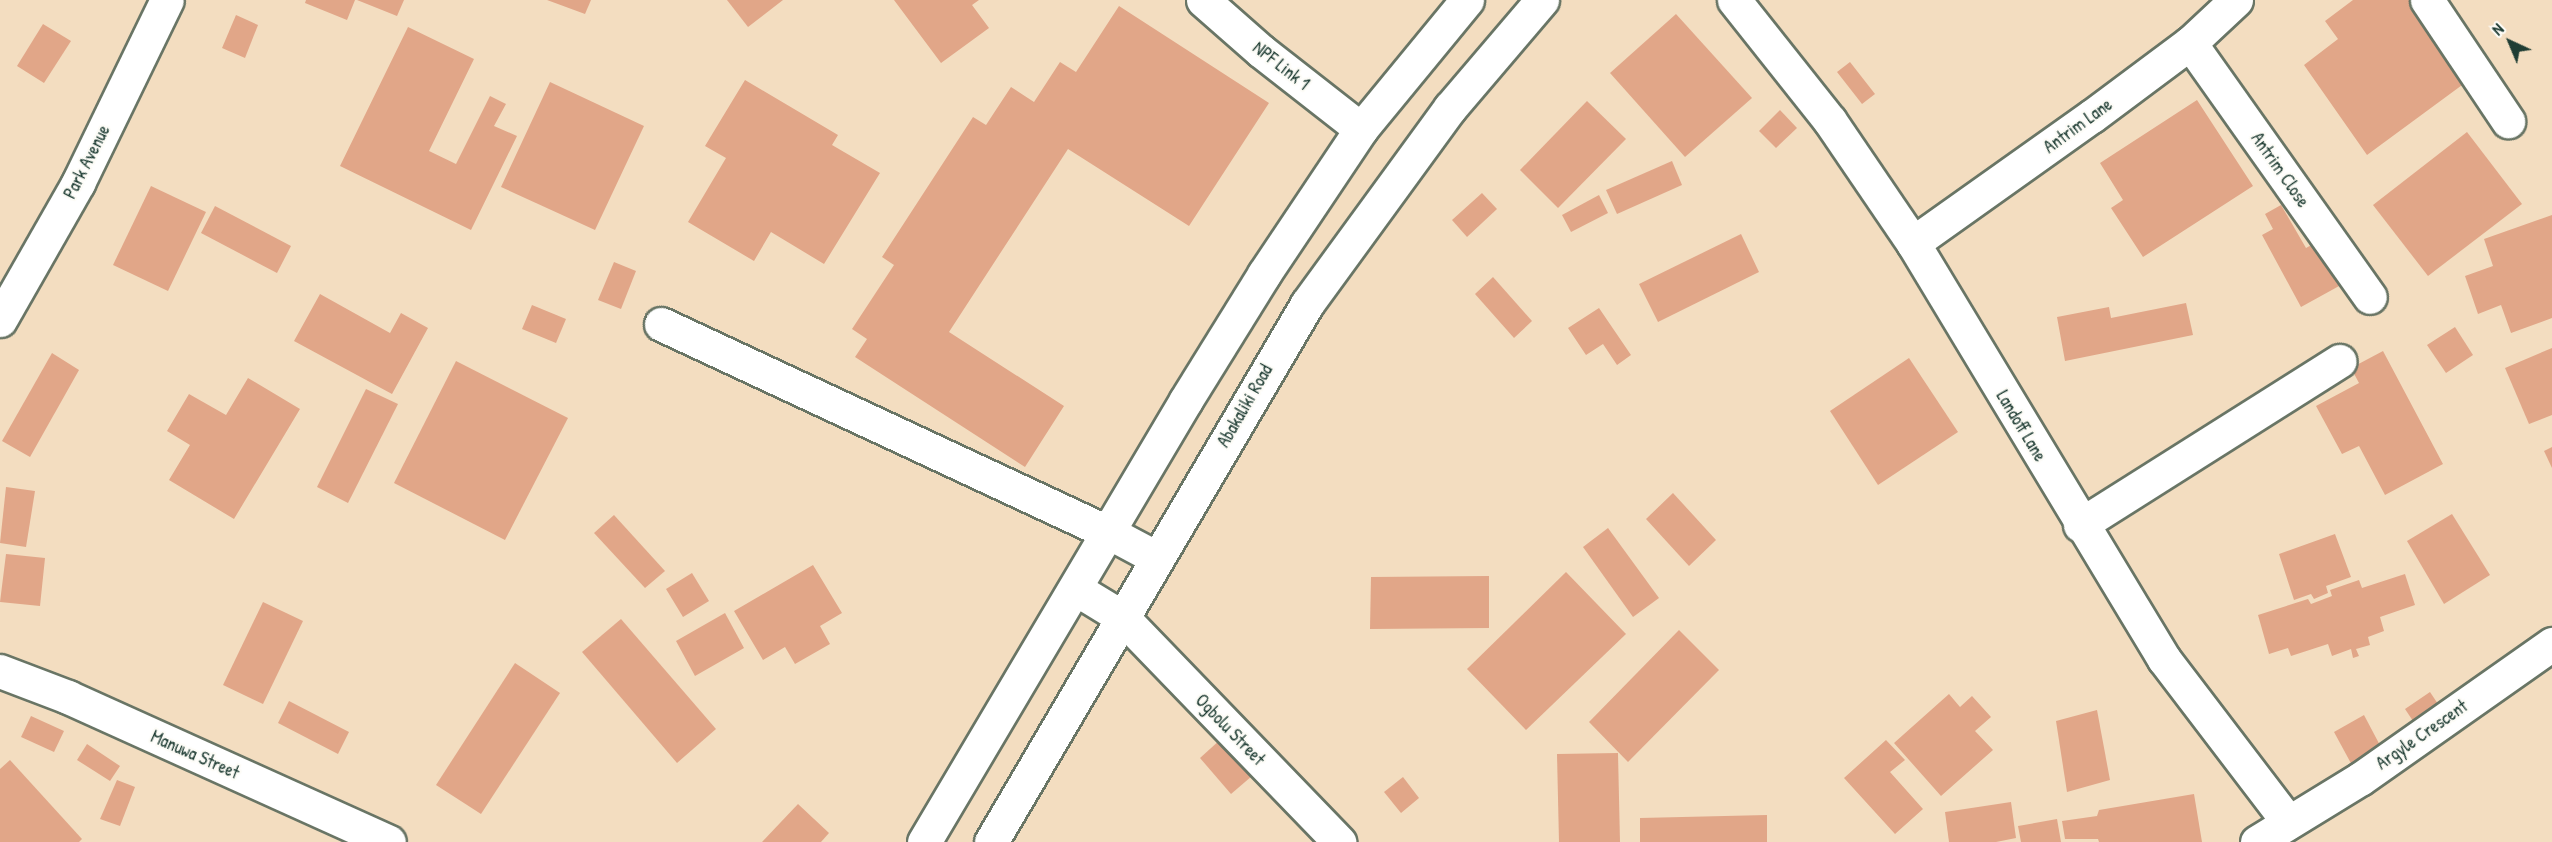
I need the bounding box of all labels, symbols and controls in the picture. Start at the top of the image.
north arrow [2480,12,2540,72]
text: N [2487,18,2508,40]
street label: NPF Link 1 [1248,37,1314,95]
street label: Antrim Lane [2039,94,2117,158]
street label: Park Avenue [59,122,115,202]
street label: Antrim Close [2246,128,2314,212]
street label: Abakaliki Road [1213,361,1277,451]
street label: Landoff Lane [1991,387,2051,465]
street label: Ogbolu Street [1191,690,1269,770]
street label: Argyle Crescent [2372,696,2472,774]
street label: Manuwa Street [147,726,243,784]

